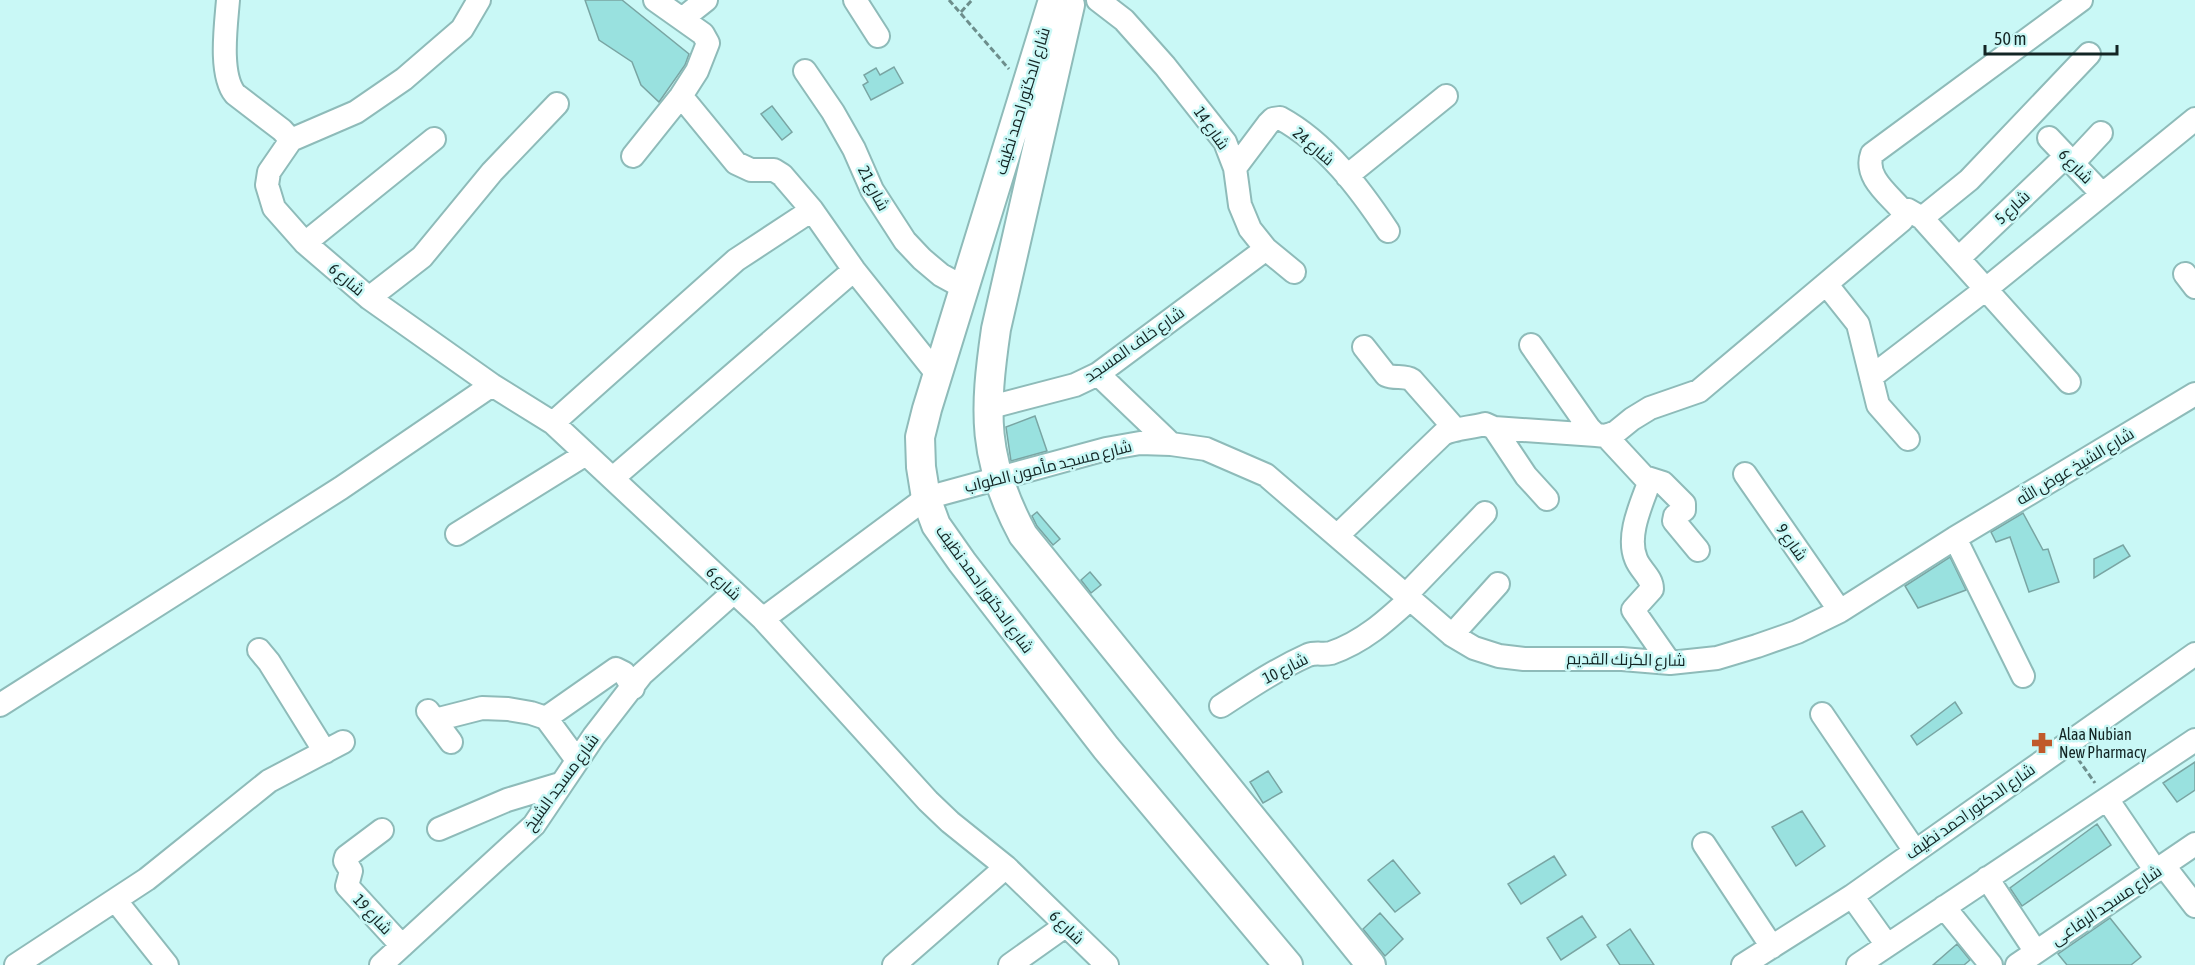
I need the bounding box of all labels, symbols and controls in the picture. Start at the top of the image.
scale bar [1985,18,2117,56]
street label: شارع الدكتور احمد نظيف [991,25,1056,178]
text: 50 m [1994,28,2026,49]
street label: شارع 14 [1188,103,1233,155]
street label: شارع 24 [1288,123,1338,171]
street label: شارع 6 [2053,145,2097,189]
street label: شارع 21 [852,162,893,215]
street label: شارع 5 [1991,187,2035,230]
street label: شارع 6 [324,259,368,301]
street label: شارع خلف المسجد [1081,303,1189,388]
street label: شارع الشيخ عوض الله [2013,423,2138,511]
street label: شارع مسجد مأمون الطواب [962,436,1134,498]
street label: شارع 9 [1770,520,1811,566]
street label: شارع الدكتور احمد نظيف [930,522,1037,658]
street label: شارع 6 [701,563,745,606]
street label: شارع 10 [1259,649,1312,690]
street label: شارع الكرنك القديم [1566,649,1686,672]
place label: Alaa Nubian New Pharmacy [2059,725,2147,762]
street label: شارع مسجد الشيخ [520,730,604,836]
pharmacy icon: Alaa Nubian New Pharmacy [2030,731,2054,755]
street label: شارع الدكتور احمد نظيف [1902,760,2040,865]
street label: شارع مسجد الرفاعى [2047,861,2166,951]
street label: شارع 19 [348,890,396,940]
street label: شارع 6 [1044,906,1088,950]

